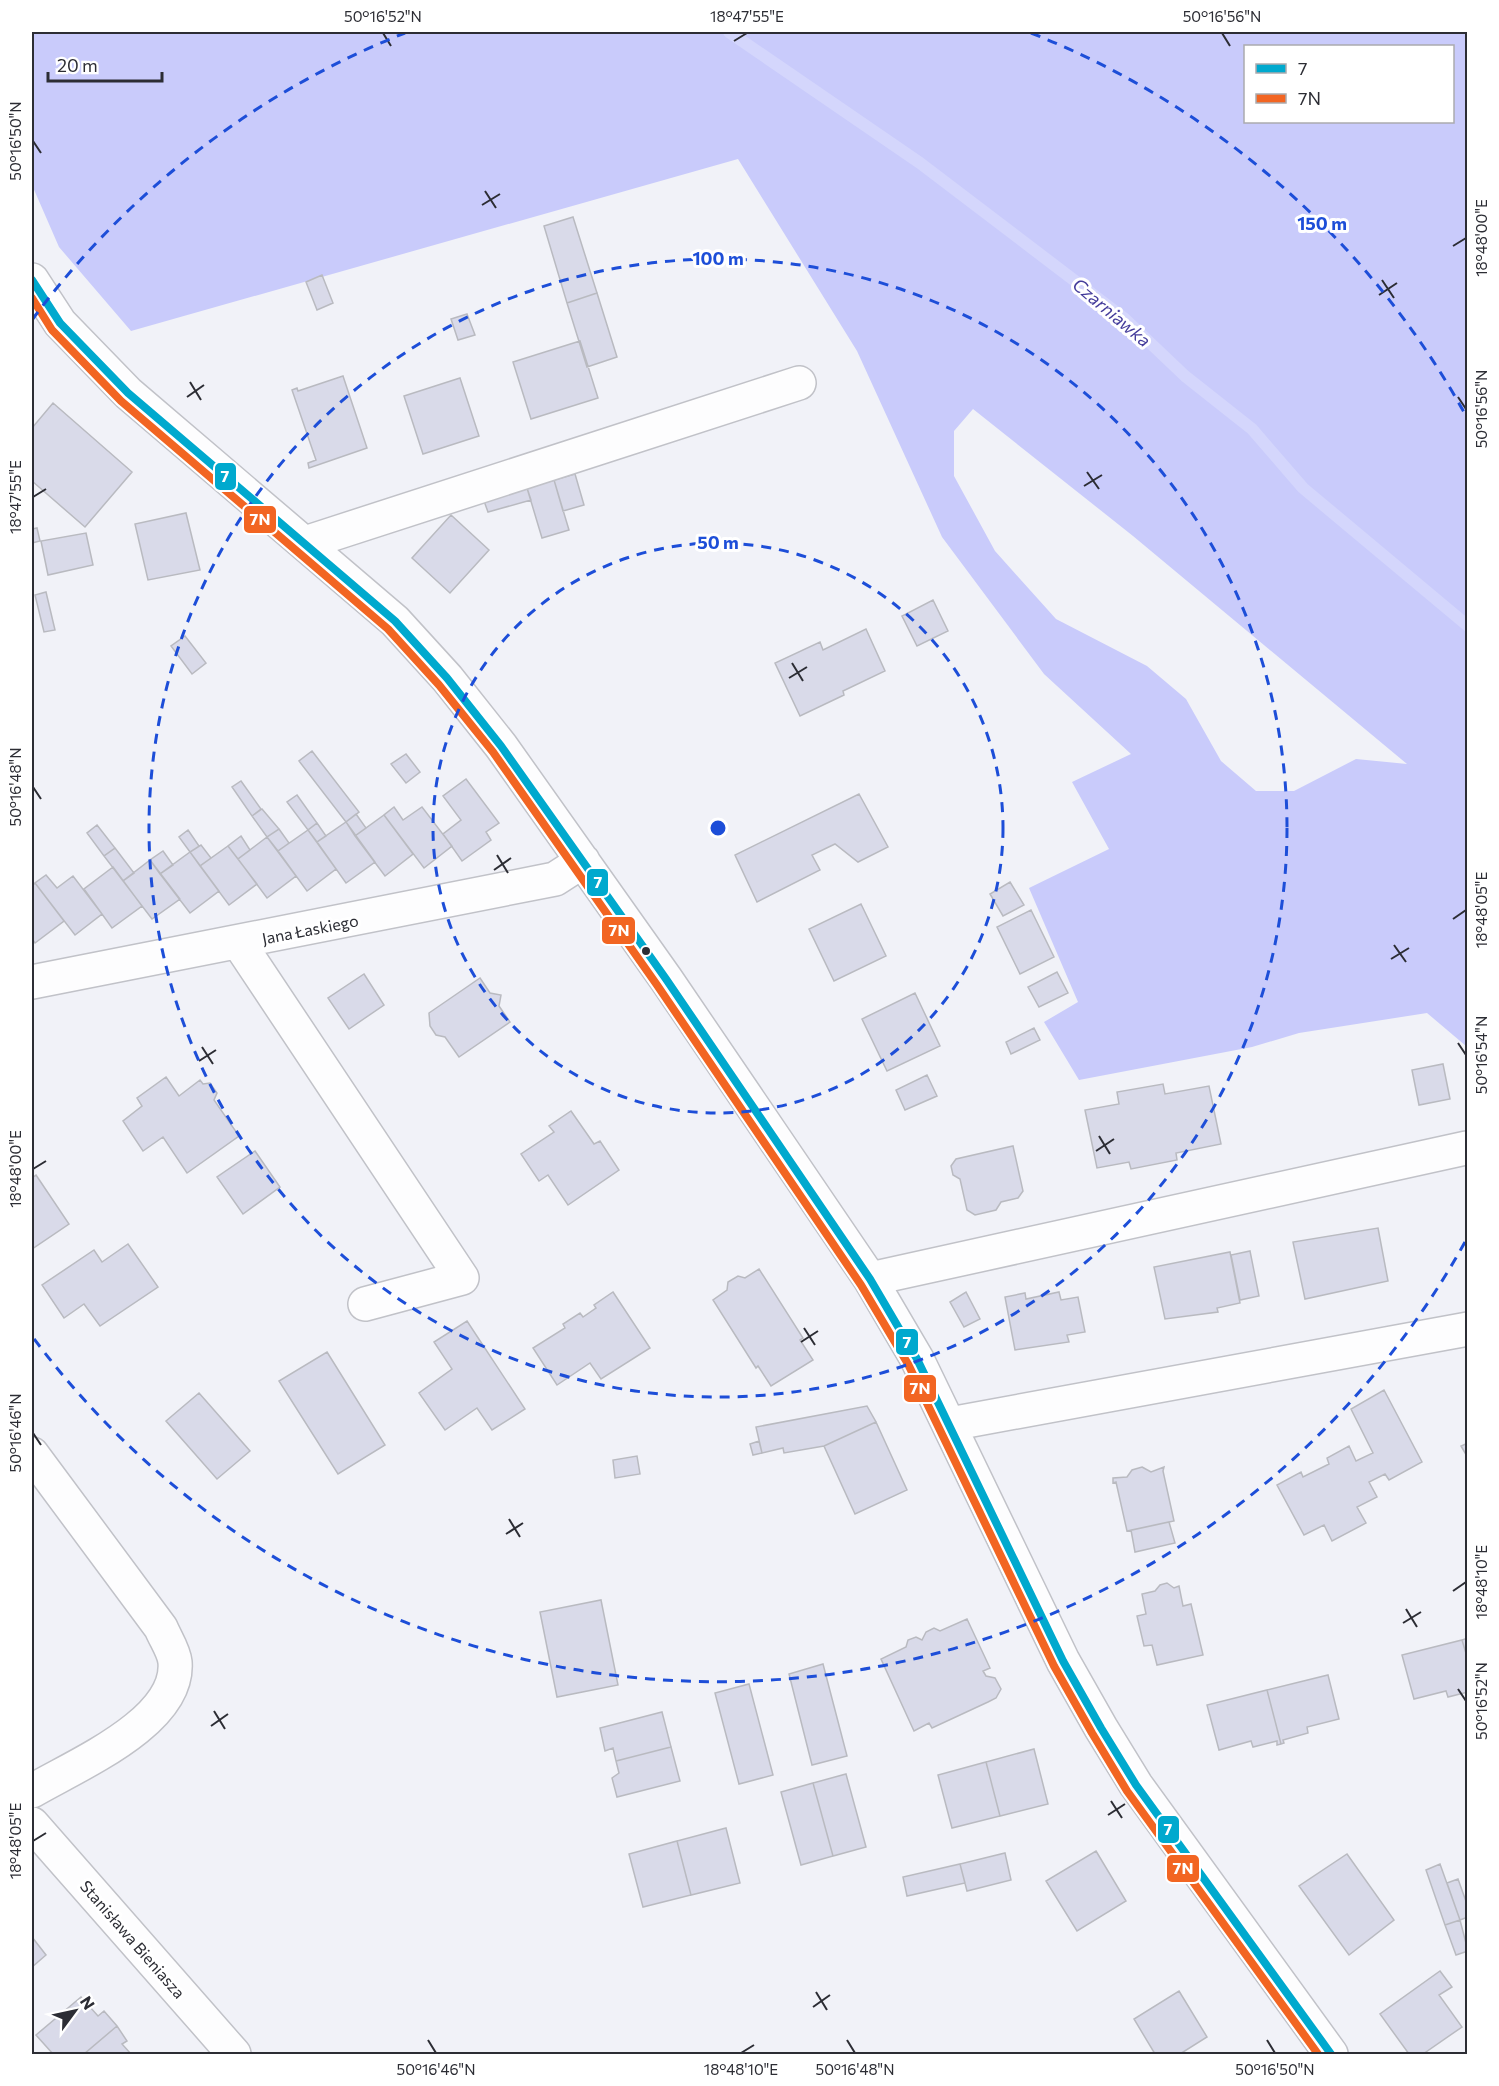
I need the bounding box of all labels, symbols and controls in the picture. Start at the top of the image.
text: 50°16'52"N [344,7,422,25]
text: 18°47'55"E [710,7,784,25]
text: 50°16'56"N [1183,7,1261,25]
scale bar [48,45,162,83]
legend [1244,45,1454,123]
text: 20 m [57,54,98,76]
text: 7 [1298,57,1308,79]
text: 7N [1298,87,1321,109]
text: 50°16'50"N [6,101,24,181]
text: 18°48'00"E [1472,199,1490,277]
text: 150 m [1297,212,1347,234]
text: 100 m [692,247,744,269]
water label: Czarniawka [1068,273,1156,351]
text: 50°16'56"N [1472,370,1490,448]
text: 18°47'55"E [6,460,24,534]
line badge: 7 [214,462,237,491]
text: 7 [221,466,230,485]
line badge: 7N [243,505,277,534]
text: 7N [250,509,270,528]
text: 50 m [697,531,739,553]
text: 50°16'48"N [6,748,24,826]
centre of rings [708,818,728,838]
line badge: 7 [586,868,609,897]
text: 7 [594,872,603,891]
text: 18°48'05"E [1472,872,1490,948]
street label: Jana Łaskiego [260,910,360,948]
line badge: 7N [601,916,636,945]
text: 7N [609,920,629,939]
unlabelled marker [640,945,652,957]
text: 50°16'54"N [1472,1016,1490,1094]
text: 18°48'00"E [6,1130,24,1208]
line badge: 7 [895,1328,919,1356]
text: 7 [903,1332,912,1351]
line badge: 7N [903,1374,937,1403]
text: 7N [910,1378,930,1397]
text: 50°16'46"N [6,1394,24,1472]
text: 18°48'10"E [1472,1545,1490,1619]
text: 50°16'52"N [1472,1662,1490,1740]
text: 18°48'05"E [6,1803,24,1879]
line badge: 7 [1157,1815,1180,1844]
text: 7 [1164,1819,1173,1838]
line badge: 7N [1166,1854,1200,1883]
text: 7N [1173,1858,1193,1877]
street label: Stanisława Bieniasza [77,1876,189,2002]
north arrow [45,1981,105,2041]
text: N [77,1992,99,2013]
text: 50°16'46"N [397,2060,475,2078]
text: 18°48'10"E [704,2060,778,2078]
text: 50°16'48"N [816,2060,894,2078]
text: 50°16'50"N [1235,2060,1315,2078]

